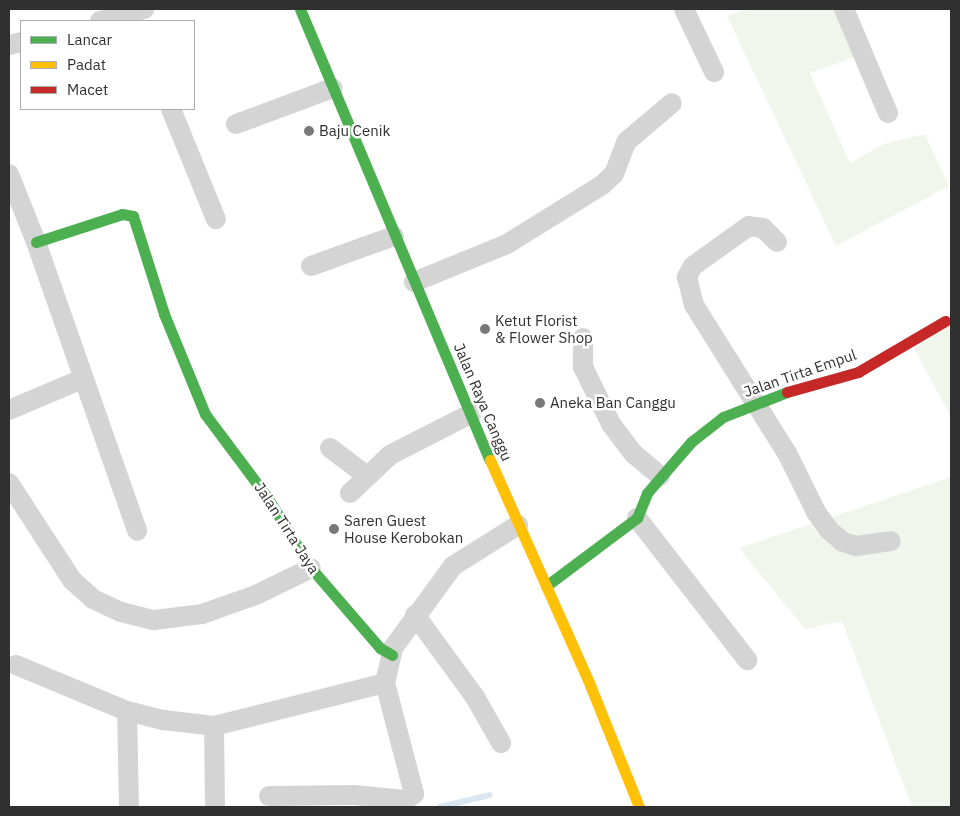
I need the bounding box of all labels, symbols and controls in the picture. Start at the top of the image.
legend [20,20,195,110]
text: Lancar [67,30,112,49]
text: Padat [67,55,106,74]
text: Macet [67,80,108,99]
place label: Baju Cenik [319,122,390,140]
marker: Baju Cenik [303,125,315,137]
place label: Ketut Florist & Flower Shop [495,311,593,346]
marker: Ketut Florist & Flower Shop [479,323,491,335]
street label: Jalan Raya Canggu [450,340,516,464]
street label: Jalan Tirta Empul [741,345,859,401]
place label: Aneka Ban Canggu [550,394,676,412]
marker: Aneka Ban Canggu [534,397,546,409]
street label: Jalan Tirta Jaya [251,479,323,577]
place label: Saren Guest House Kerobokan [344,511,463,546]
marker: Saren Guest House Kerobokan [328,523,340,535]

